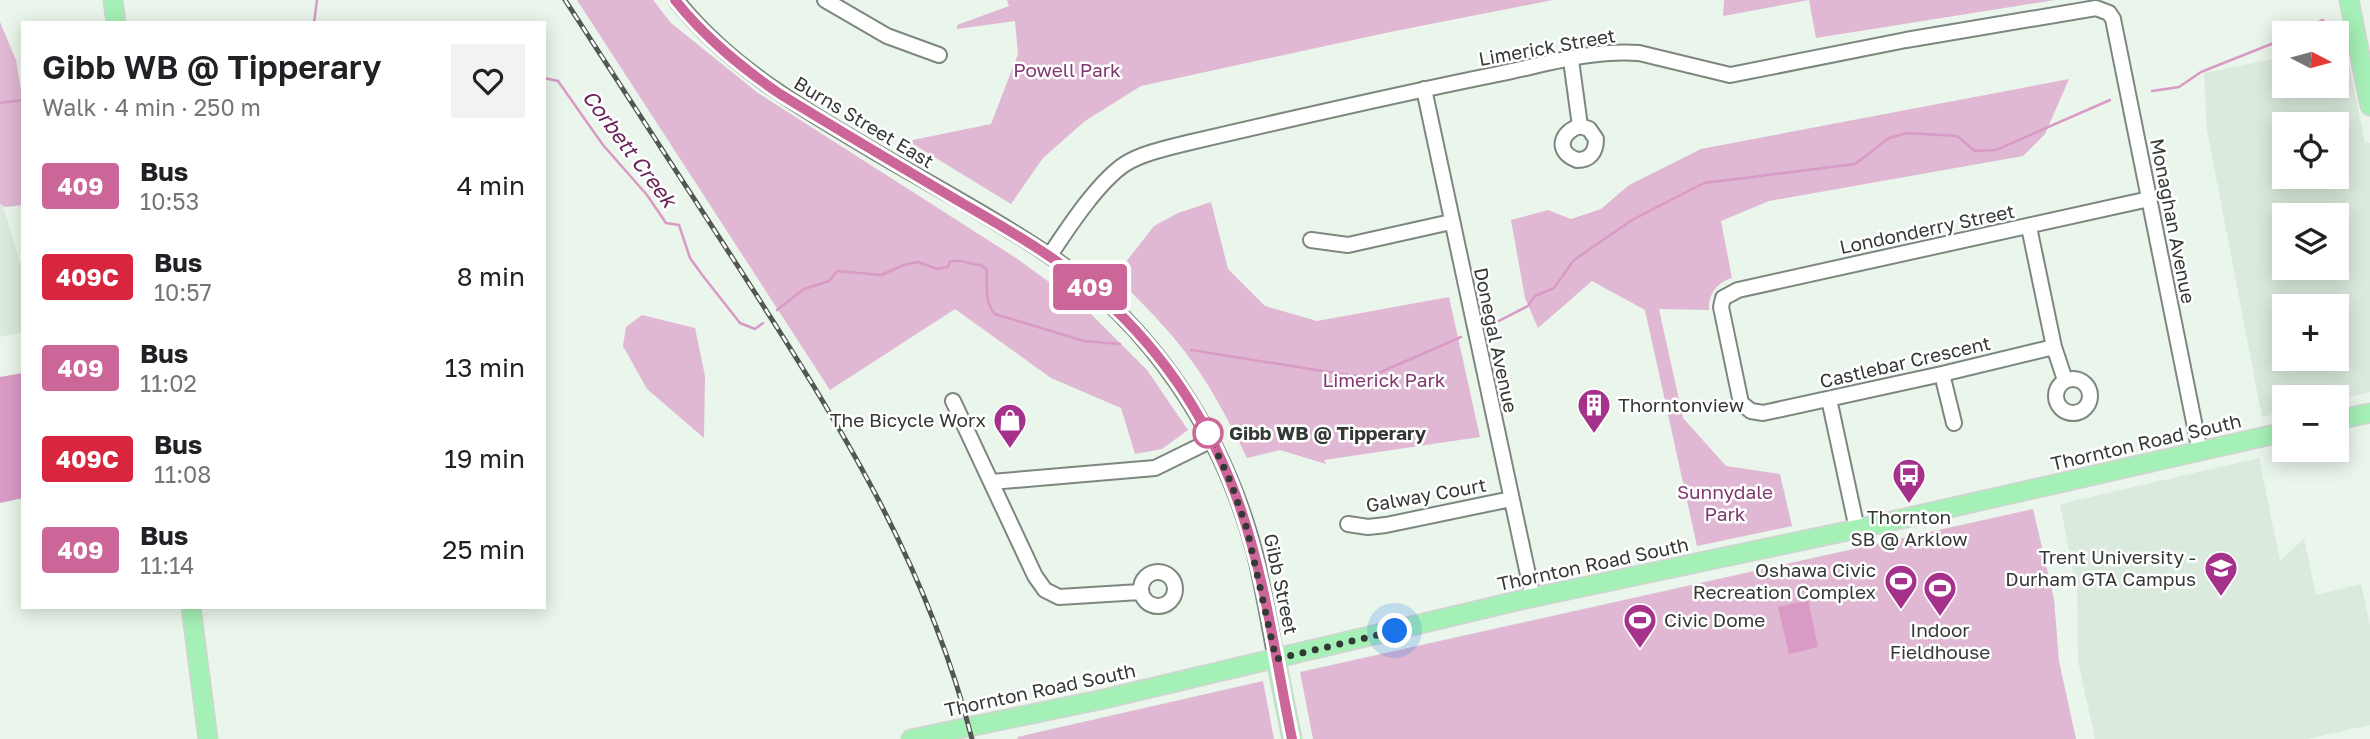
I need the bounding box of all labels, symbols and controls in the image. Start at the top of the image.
north arrow [2272,21,2348,98]
map controls [2272,21,2349,462]
street label: Limerick Street [1477,23,1617,70]
button: heart [451,44,525,118]
text: Gibb WB @ Tipperary [42,47,381,86]
park label: Powell Park [1013,58,1121,81]
street label: Burns Street East [790,71,938,172]
water label: Corbett Creek [577,84,684,214]
text: Walk · 4 min · 250 m [42,93,261,121]
button: locate [2272,112,2349,189]
street label: Monaghan Avenue [2146,136,2201,305]
text: Bus [140,156,188,187]
text: 4 min [457,170,525,201]
text: 409 [58,171,103,200]
text: 10:53 [140,187,199,215]
street label: Londonderry Street [1837,199,2016,258]
button: layers [2272,203,2349,280]
text: Bus [154,247,202,278]
text: 8 min [457,261,525,292]
text: 409C [56,262,119,291]
line badge: 409 [1050,264,1130,310]
street label: Donegal Avenue [1470,265,1523,415]
text: 409 [1067,272,1113,301]
text: 10:57 [154,278,212,306]
button: + [2272,294,2349,371]
street label: Castlebar Crescent [1817,331,1992,392]
text: Bus [140,338,188,369]
text: 13 min [445,352,525,383]
text: 409 [58,353,103,382]
park label: Limerick Park [1322,368,1446,391]
text: 11:02 [140,369,197,397]
button: − [2272,385,2349,462]
building icon: Thorntonview [1575,386,1613,435]
place label: Thorntonview [1618,393,1744,416]
shop icon: The Bicycle Worx [991,401,1029,450]
place label: The Bicycle Worx [830,408,986,431]
street label: Thornton Road South [2048,408,2243,475]
marker: Gibb WB @ Tipperary [1193,418,1223,448]
place label: Gibb WB @ Tipperary [1229,421,1427,444]
text: Bus [154,429,202,460]
text: 19 min [444,443,525,474]
text: 409C [56,444,119,473]
bus stop icon: Thornton SB @ Arklow [1890,456,1928,505]
text: 11:08 [154,460,211,488]
street label: Galway Court [1364,473,1488,516]
park label: Sunnydale Park [1677,480,1773,525]
place label: Thornton SB @ Arklow [1850,505,1968,550]
text: Bus [140,520,188,551]
street label: Gibb Street [1260,531,1303,637]
street label: Thornton Road South [1495,532,1691,595]
text: 25 min [442,534,525,565]
text: 409 [58,535,103,564]
place label: Trent University - Durham GTA Campus [2005,545,2196,590]
school or university icon: Trent University - Durham GTA Campus [2202,549,2240,598]
text: 11:14 [140,551,194,579]
place label: Oshawa Civic Recreation Complex [1693,558,1876,603]
sports icon: Oshawa Civic Recreation Complex [1882,562,1920,611]
sports icon: Indoor Fieldhouse [1921,569,1959,618]
sports icon: Civic Dome [1621,601,1659,650]
place label: Civic Dome [1664,608,1765,631]
your location [1377,613,1412,648]
place label: Indoor Fieldhouse [1890,618,1990,663]
street label: Thornton Road South [942,658,1138,721]

